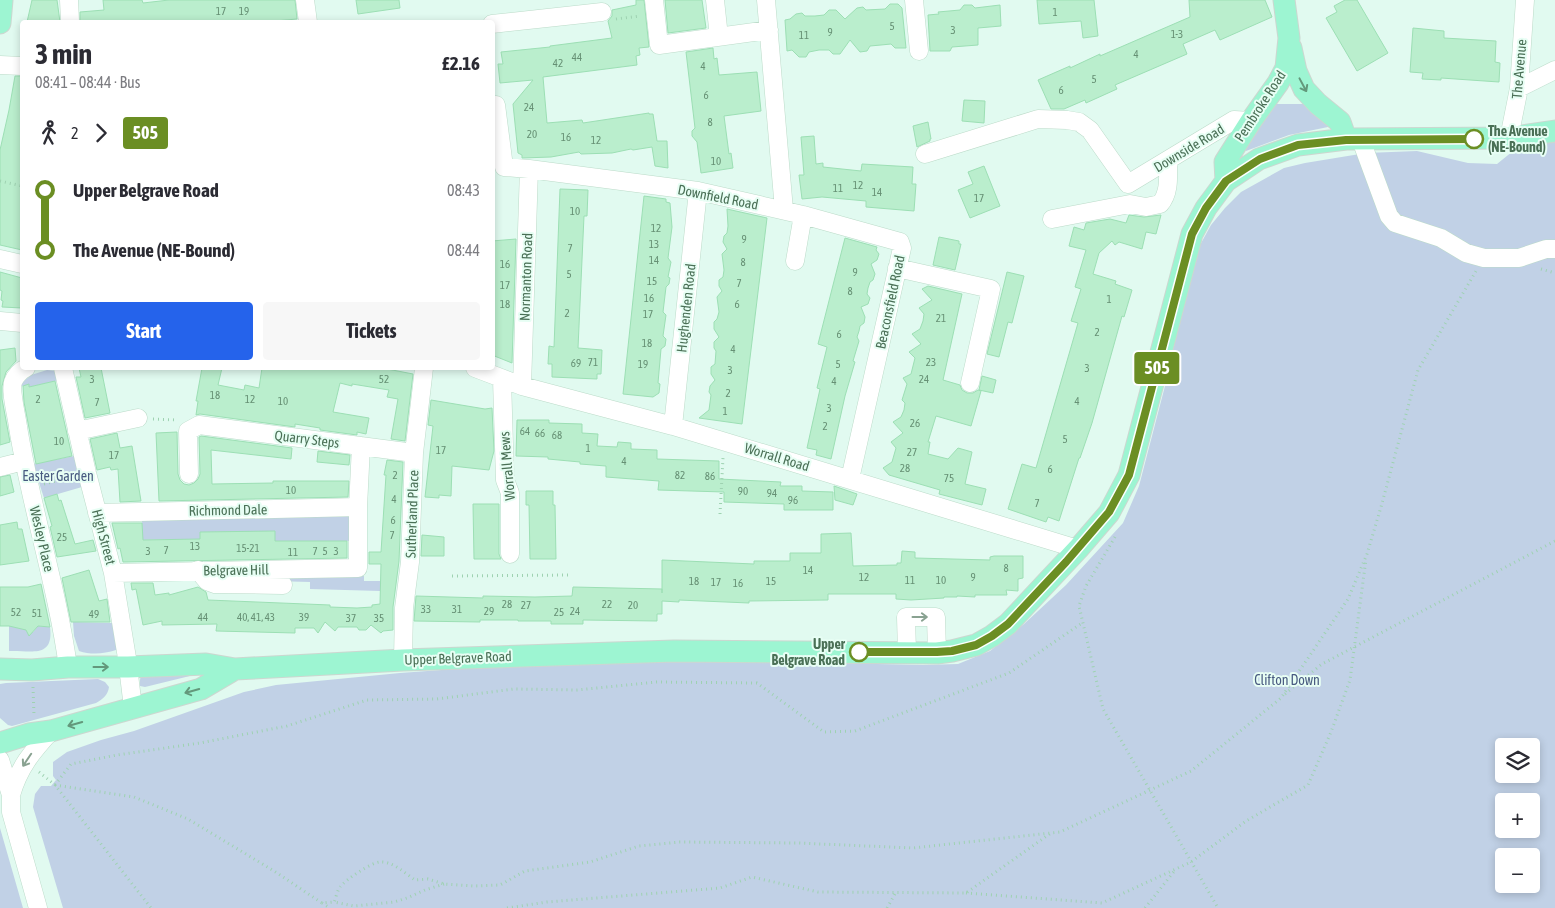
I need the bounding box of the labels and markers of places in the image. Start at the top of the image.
place label: The Avenue (NE-Bound) [1488,123,1548,155]
marker: The Avenue (NE-Bound) [1464,129,1484,149]
place label: Upper Belgrave Road [772,636,846,668]
marker: Upper Belgrave Road [849,642,869,662]

